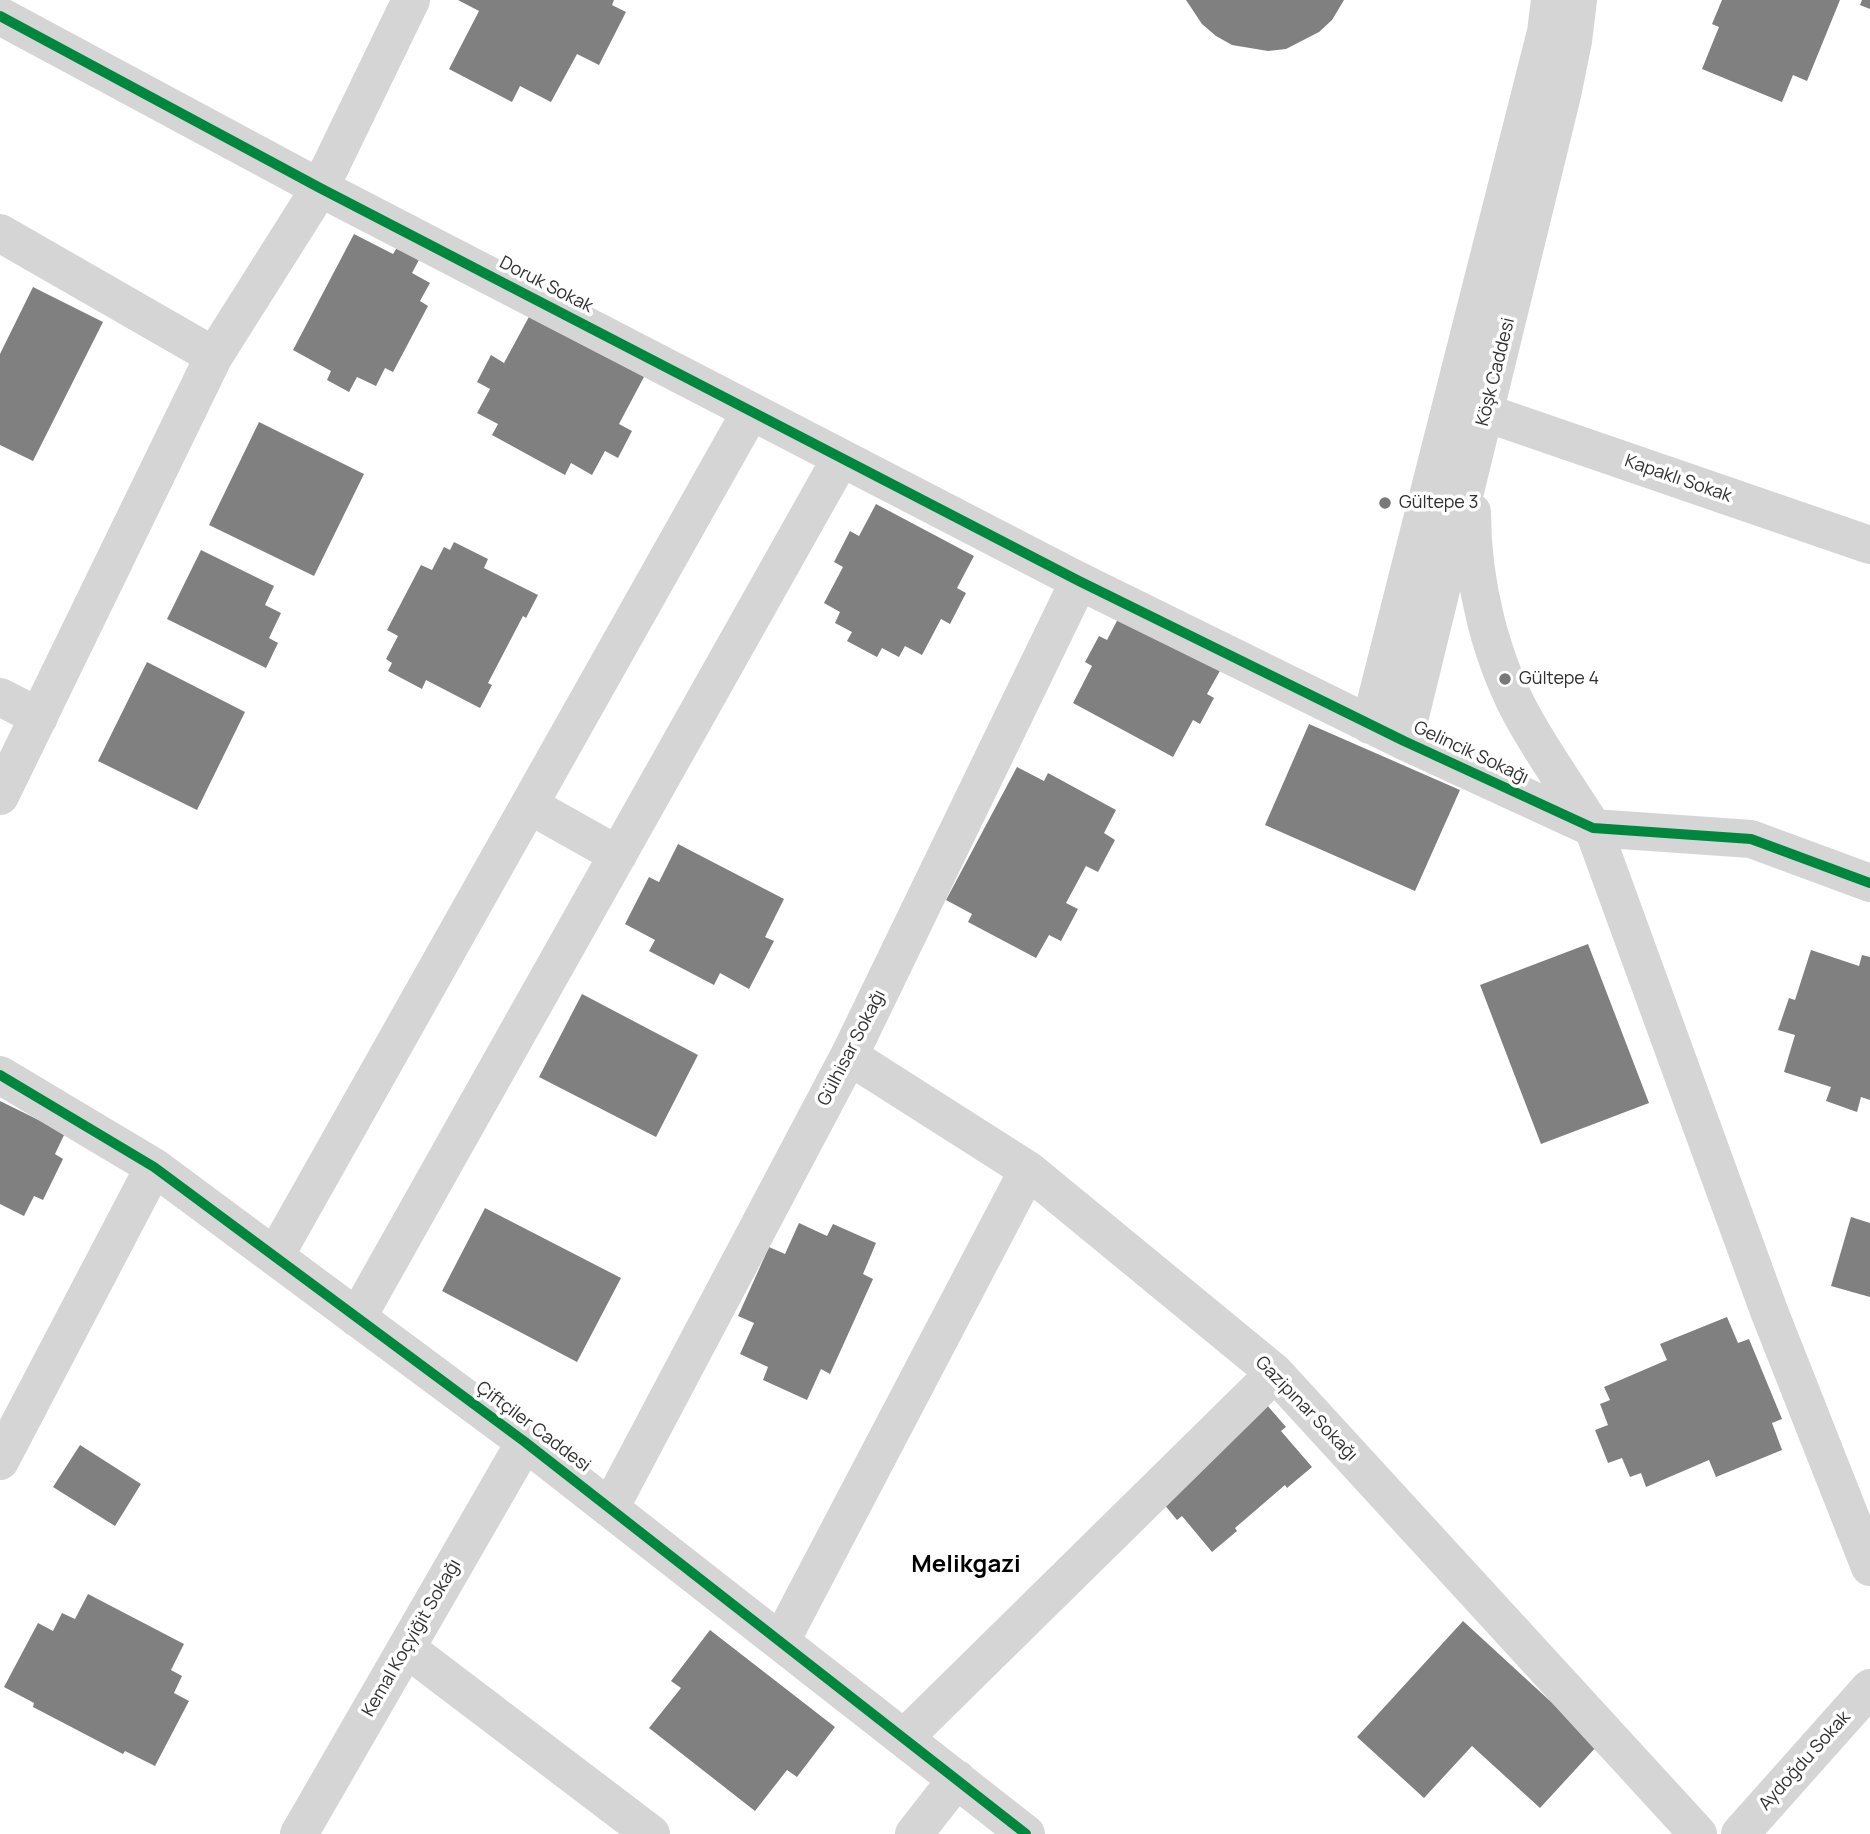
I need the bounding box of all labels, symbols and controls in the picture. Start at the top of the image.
street label: Doruk Sokak [496,252,596,318]
street label: Köşk Caddesi [1472,316,1520,428]
street label: Kapaklı Sokak [1622,451,1734,507]
place label: Gültepe 3 [1399,492,1478,514]
marker: Gültepe 3 [1377,495,1393,511]
place label: Gültepe 4 [1519,668,1599,690]
marker: Gültepe 4 [1497,671,1513,687]
street label: Gelincik Sokağı [1410,717,1532,789]
street label: Gülhisar Sokağı [813,986,891,1110]
street label: Gazipınar Sokağı [1250,1352,1362,1466]
street label: Çiftçiler Caddesi [472,1377,594,1477]
district label: Melikgazi [911,1551,1021,1579]
street label: Kemal Koçyiğit Sokağı [358,1555,466,1721]
street label: Aydoğdu Sokak [1755,1707,1855,1815]

